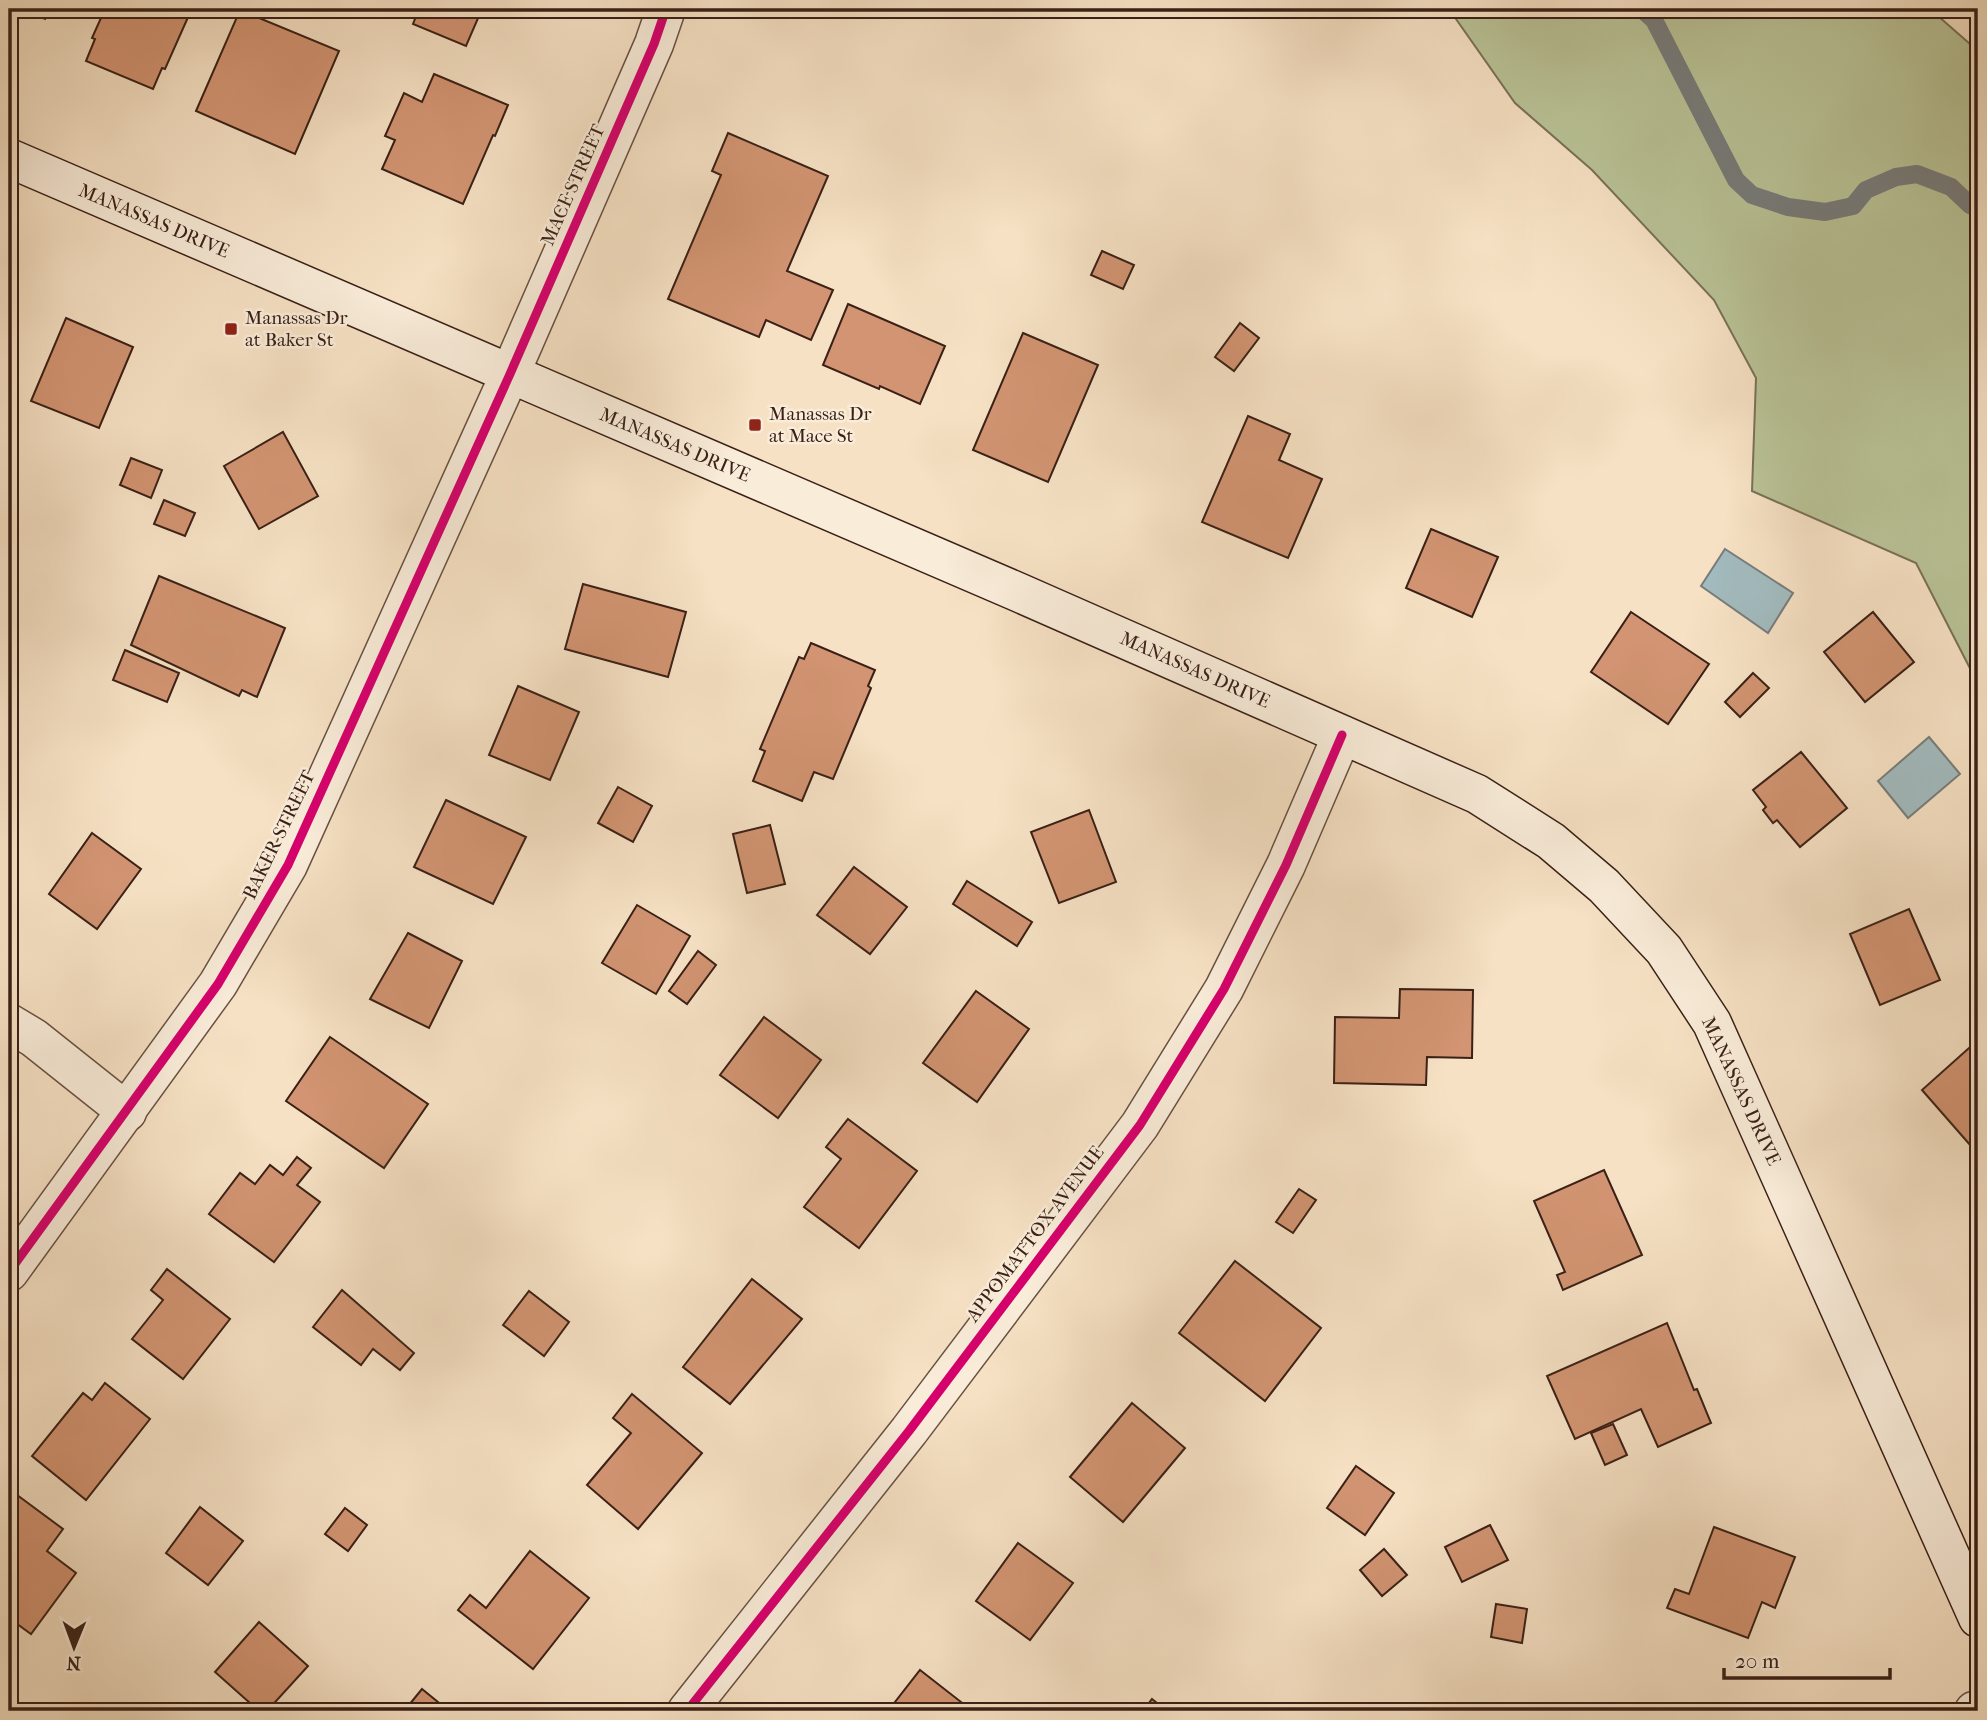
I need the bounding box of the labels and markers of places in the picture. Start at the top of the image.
place label: Manassas Dr at Baker St [245,307,348,351]
marker: Manassas Dr at Baker St [223,321,239,337]
place label: Manassas Dr at Mace St [769,403,872,447]
marker: Manassas Dr at Mace St [747,417,763,433]

